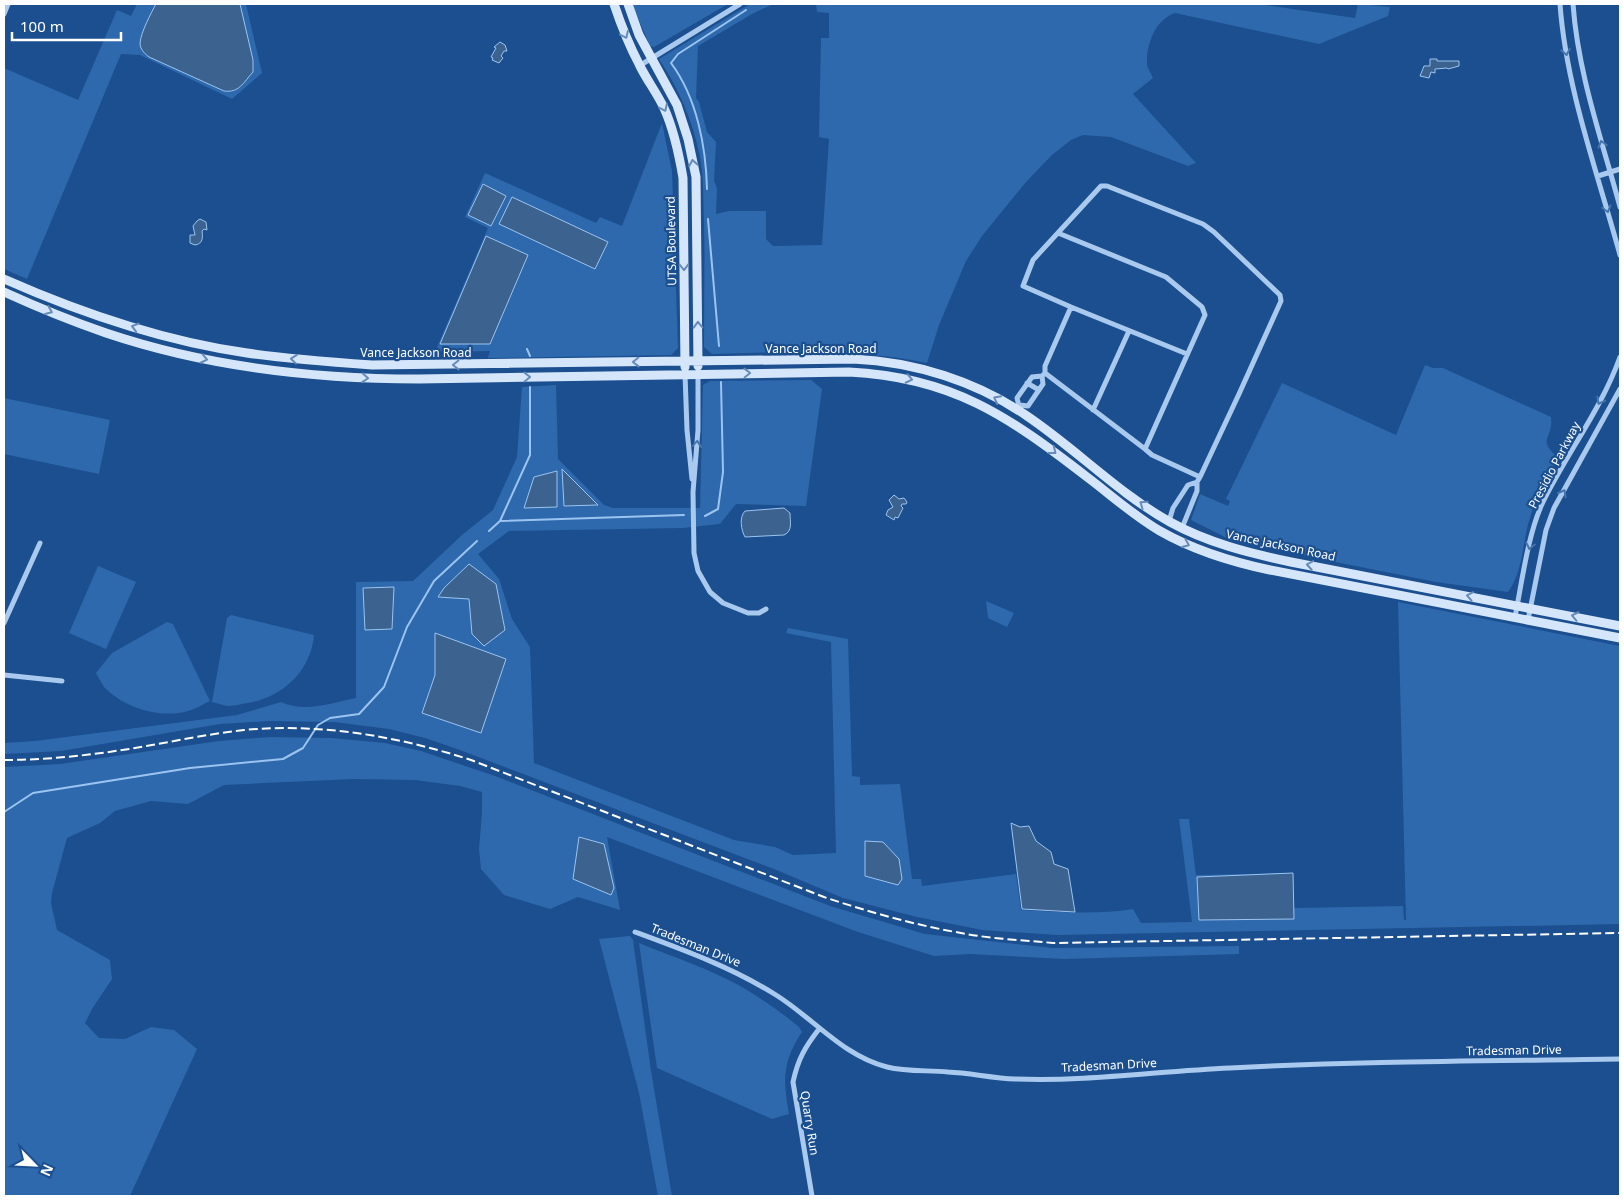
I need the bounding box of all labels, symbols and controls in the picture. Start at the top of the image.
scale bar [12,10,121,42]
text: 100 m [20,16,64,36]
one-way arrow [619,30,630,39]
one-way arrow [1561,48,1571,56]
one-way arrow [657,103,668,112]
one-way arrow [1598,140,1608,148]
one-way arrow [689,158,699,167]
street label: UTSA Boulevard [662,196,680,286]
one-way arrow [1602,205,1612,213]
one-way arrow [679,264,689,272]
one-way arrow [44,305,53,316]
one-way arrow [692,321,703,329]
one-way arrow [131,322,139,333]
street label: Vance Jackson Road [765,340,877,357]
street label: Vance Jackson Road [360,344,472,361]
one-way arrow [199,353,208,364]
one-way arrow [290,354,298,365]
one-way arrow [632,357,640,368]
one-way arrow [452,359,460,370]
one-way arrow [744,368,751,378]
one-way arrow [524,372,532,382]
one-way arrow [361,373,369,384]
one-way arrow [904,373,913,384]
one-way arrow [993,395,1002,405]
one-way arrow [1596,395,1606,404]
street label: Presidio Parkway [1524,418,1584,511]
one-way arrow [692,439,703,447]
one-way arrow [1047,445,1056,453]
one-way arrow [1556,490,1566,499]
one-way arrow [1139,501,1148,510]
street label: Vance Jackson Road [1225,525,1337,565]
one-way arrow [1181,537,1190,548]
one-way arrow [1525,542,1536,551]
one-way arrow [1306,561,1314,571]
one-way arrow [1465,591,1474,601]
one-way arrow [1571,612,1580,622]
street label: Tradesman Drive [648,919,744,971]
street label: Tradesman Drive [1466,1041,1562,1059]
street label: Tradesman Drive [1061,1054,1157,1076]
street label: Quarry Run [797,1090,823,1156]
north arrow [10,1140,60,1190]
text: N [36,1161,58,1180]

